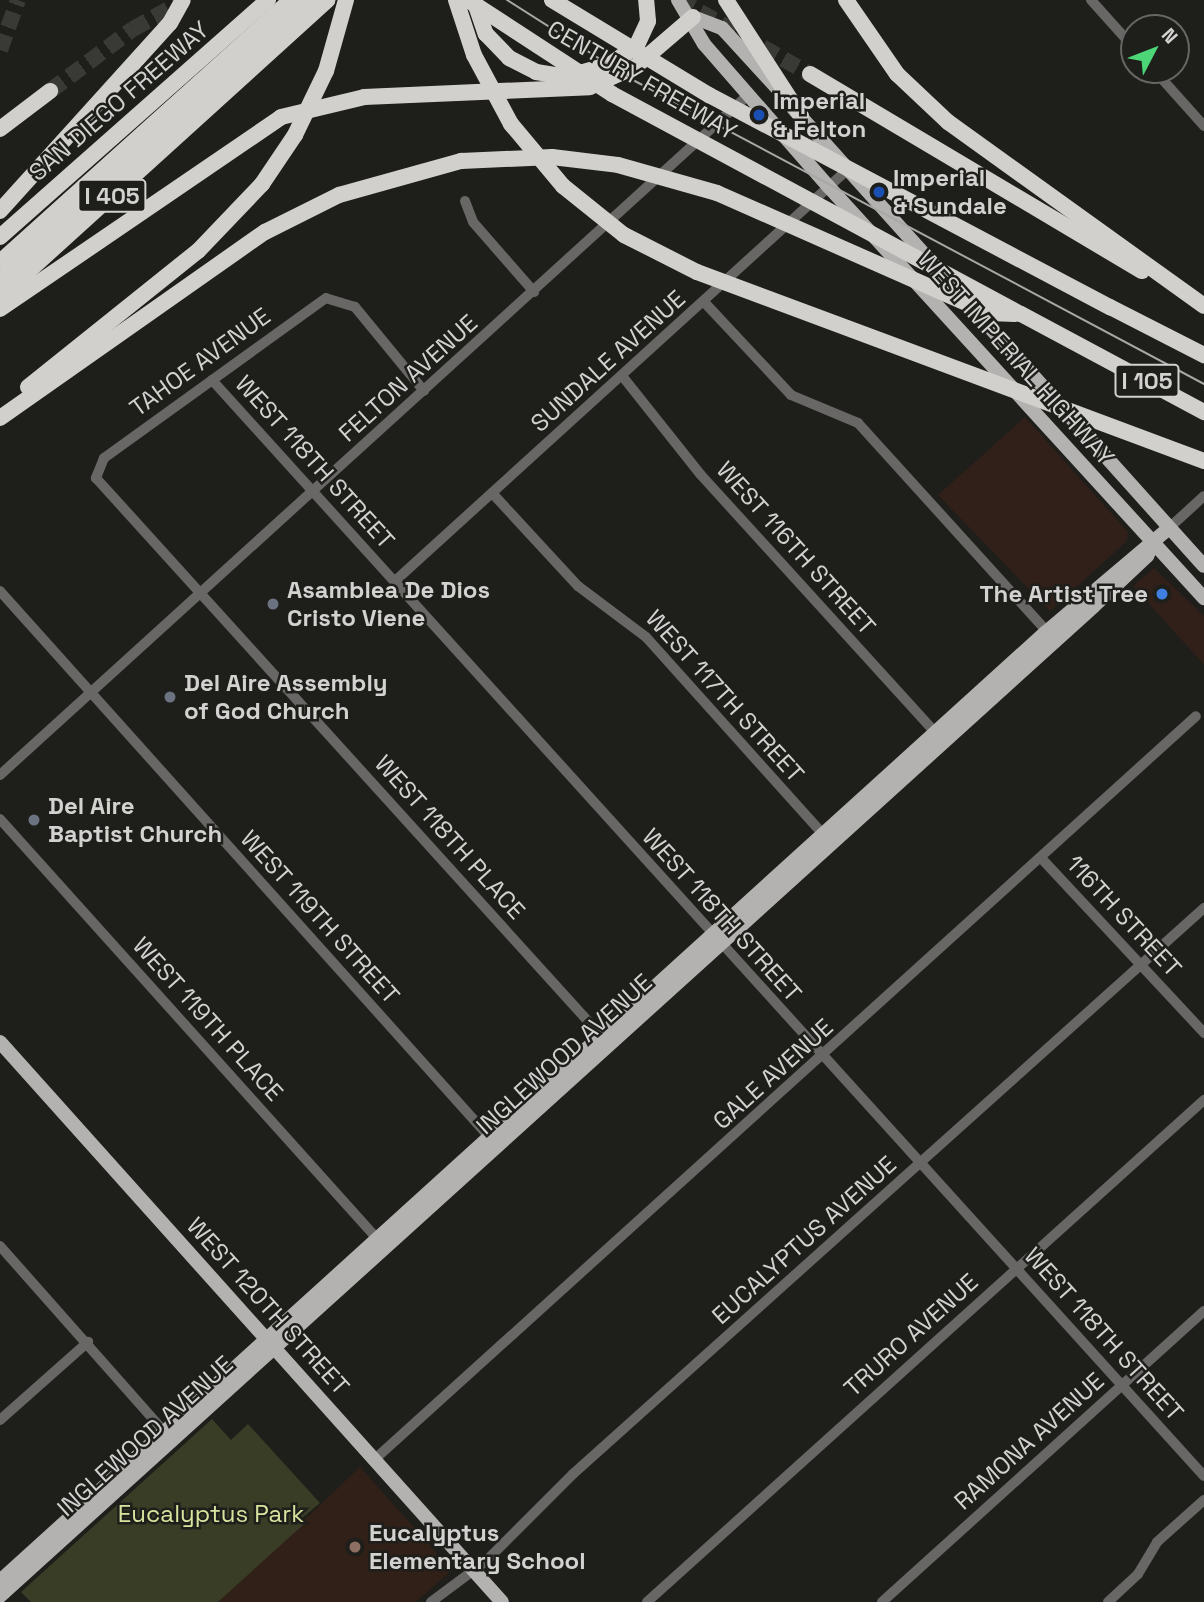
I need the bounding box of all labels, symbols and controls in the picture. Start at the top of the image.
street label: CENTURY FREEWAY [542,14,742,146]
north arrow [1120,14,1190,84]
street label: SAN DIEGO FREEWAY [23,15,215,187]
text: N [1156,23,1183,49]
place label: Imperial & Felton [773,87,866,143]
marker: Imperial & Felton [751,107,767,123]
place label: Imperial & Sundale [893,164,1007,220]
road number: I 405 [77,176,147,216]
marker: Imperial & Sundale [871,184,887,200]
street label: WEST IMPERIAL HIGHWAY [912,244,1120,472]
street label: SUNDALE AVENUE [525,284,691,438]
street label: TAHOE AVENUE [124,301,276,423]
street label: FELTON AVENUE [333,308,483,448]
road number: I 105 [1114,362,1180,400]
street label: WEST 118TH STREET [229,369,401,555]
street label: WEST 116TH STREET [710,455,882,641]
place label: Asamblea De Dios Cristo Viene [287,576,490,632]
place label: The Artist Tree [978,580,1148,608]
marker: The Artist Tree [1154,586,1170,602]
marker: Asamblea De Dios Cristo Viene [265,596,281,612]
street label: WEST 117TH STREET [640,604,810,788]
place label: Del Aire Assembly of God Church [184,669,388,725]
marker: Del Aire Assembly of God Church [162,689,178,705]
street label: WEST 118TH PLACE [369,749,531,925]
place label: Del Aire Baptist Church [48,792,222,848]
marker: Del Aire Baptist Church [26,812,42,828]
street label: WEST 118TH STREET [636,822,808,1008]
street label: WEST 119TH STREET [234,824,406,1010]
street label: 116TH STREET [1061,849,1187,983]
street label: WEST 119TH PLACE [127,931,289,1107]
street label: INGLEWOOD AVENUE [470,968,658,1140]
street label: GALE AVENUE [707,1013,839,1135]
street label: EUCALYPTUS AVENUE [706,1150,902,1330]
street label: WEST 120TH STREET [181,1211,355,1401]
street label: WEST 118TH STREET [1018,1241,1190,1427]
street label: TRURO AVENUE [838,1267,984,1403]
street label: INGLEWOOD AVENUE [51,1350,239,1522]
street label: RAMONA AVENUE [948,1366,1110,1516]
park label: Eucalyptus Park [118,1500,304,1528]
place label: Eucalyptus Elementary School [369,1519,586,1575]
marker: Eucalyptus Elementary School [347,1539,363,1555]

